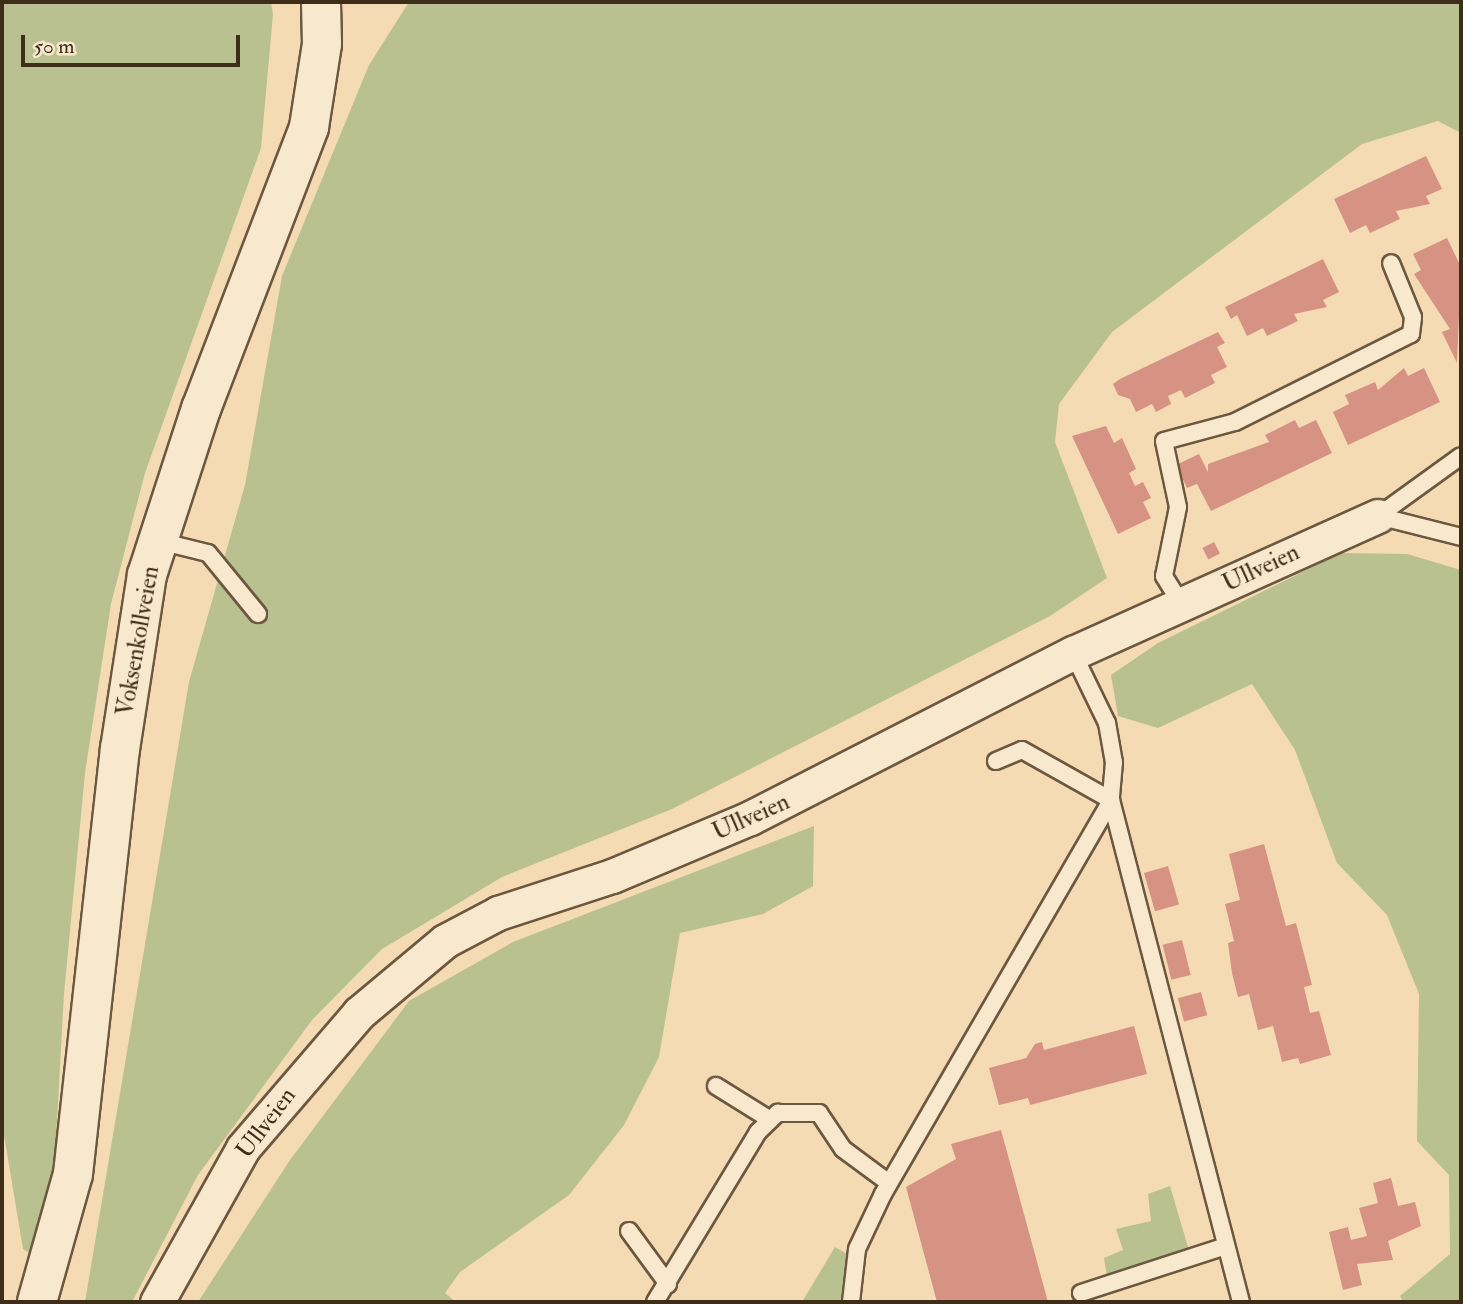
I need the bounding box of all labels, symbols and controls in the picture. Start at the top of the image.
scale bar [24,21,243,65]
text: 50 m [34,33,75,60]
street label: Ullveien [1218,538,1304,598]
street label: Voksenkollveien [111,564,165,718]
street label: Ullveien [708,787,794,847]
street label: Ullveien [230,1082,302,1164]

